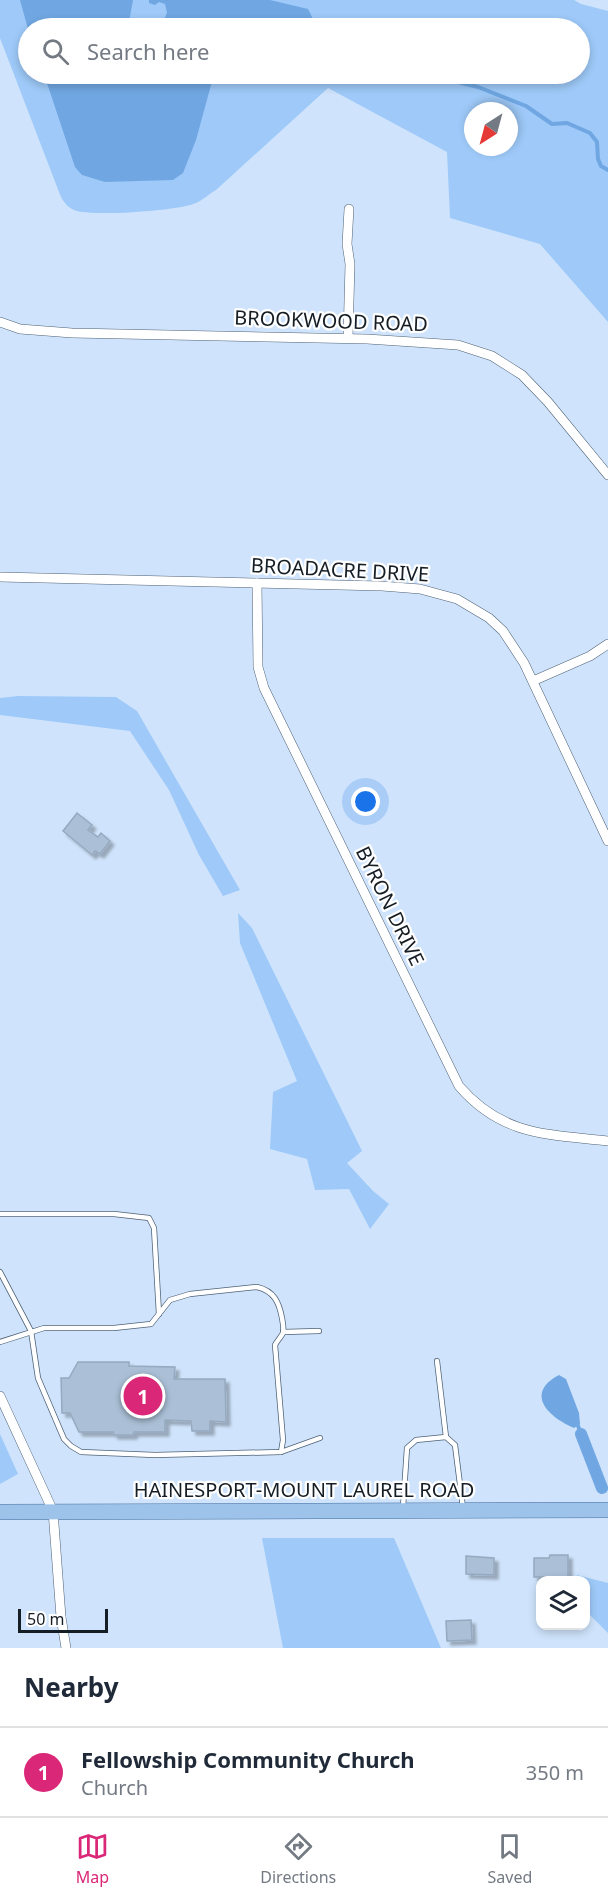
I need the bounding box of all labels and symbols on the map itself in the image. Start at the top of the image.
north arrow [464,102,518,156]
street label: BROOKWOOD ROAD [234,304,428,337]
street label: BROADACRE DRIVE [250,551,430,588]
your location [351,787,380,816]
street label: BYRON DRIVE [350,842,431,970]
pin: 1 [124,1374,162,1418]
street label: HAINESPORT-MOUNT LAUREL ROAD [134,1476,474,1503]
scale bar [18,1606,108,1634]

